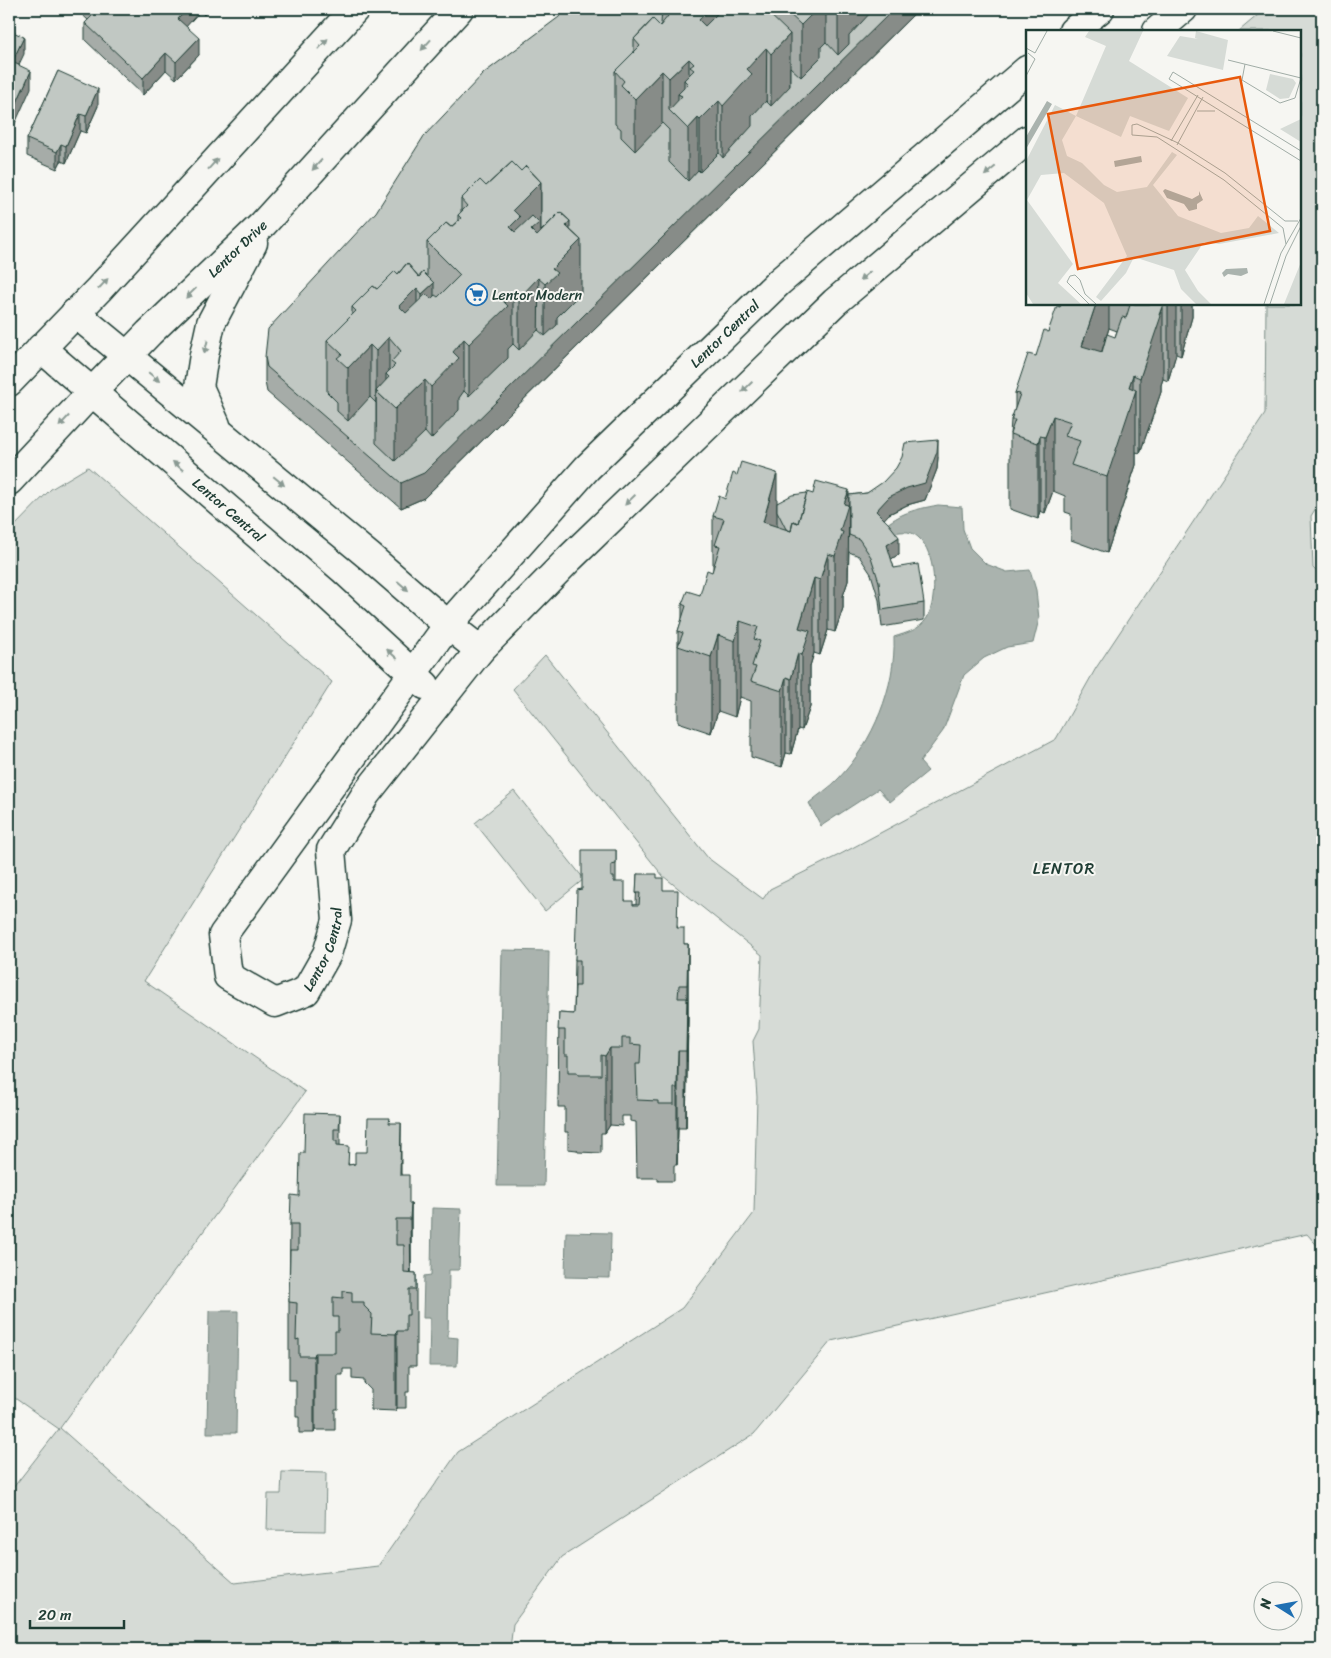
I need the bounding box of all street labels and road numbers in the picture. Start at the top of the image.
street label: Lentor Drive [201,213,273,284]
street label: Lentor Central [684,293,767,374]
street label: Lentor Central [187,471,272,549]
street label: Lentor Central [296,905,350,996]

